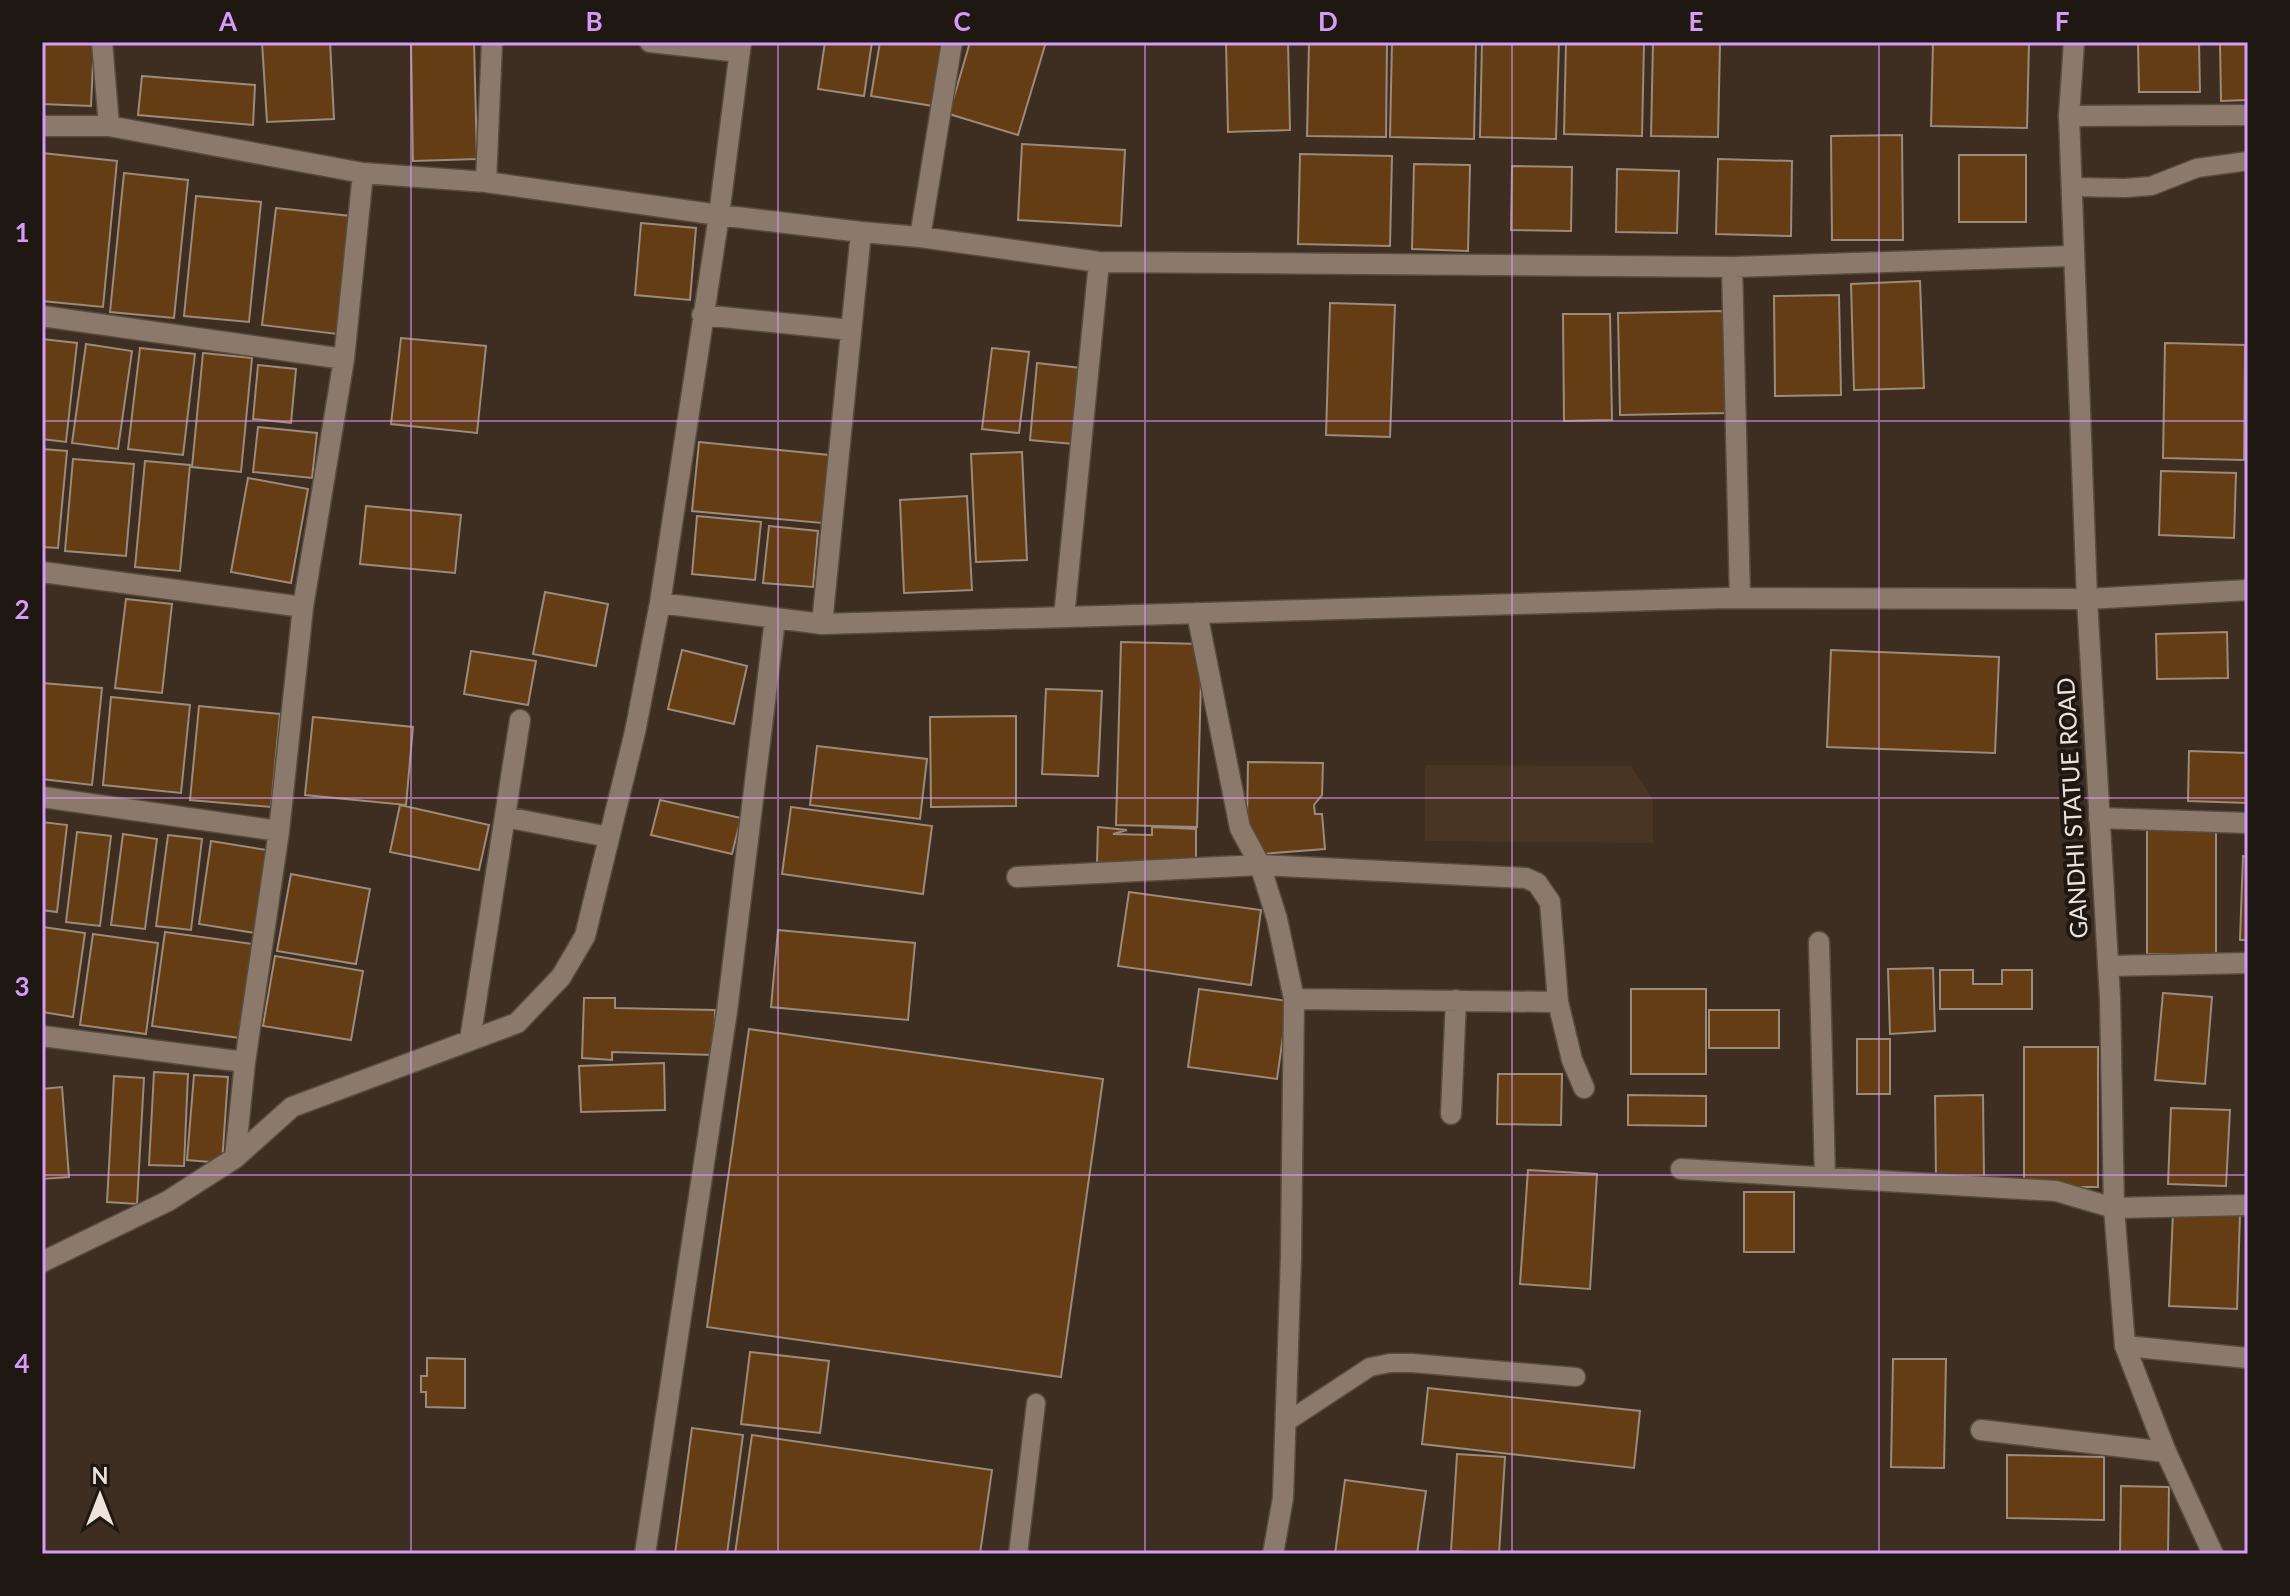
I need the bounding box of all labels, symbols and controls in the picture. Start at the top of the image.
text: A [218,5,238,37]
text: B [585,5,603,37]
text: C [953,5,971,37]
text: D [1318,5,1338,37]
text: E [1689,5,1703,37]
text: F [2055,5,2069,37]
text: 1 [14,216,30,248]
text: 2 [14,593,30,625]
street label: GANDHI STATUE ROAD [2050,677,2093,939]
text: 3 [14,970,30,1002]
text: 4 [14,1347,30,1379]
north arrow [60,1456,140,1536]
text: N [92,1462,108,1489]

